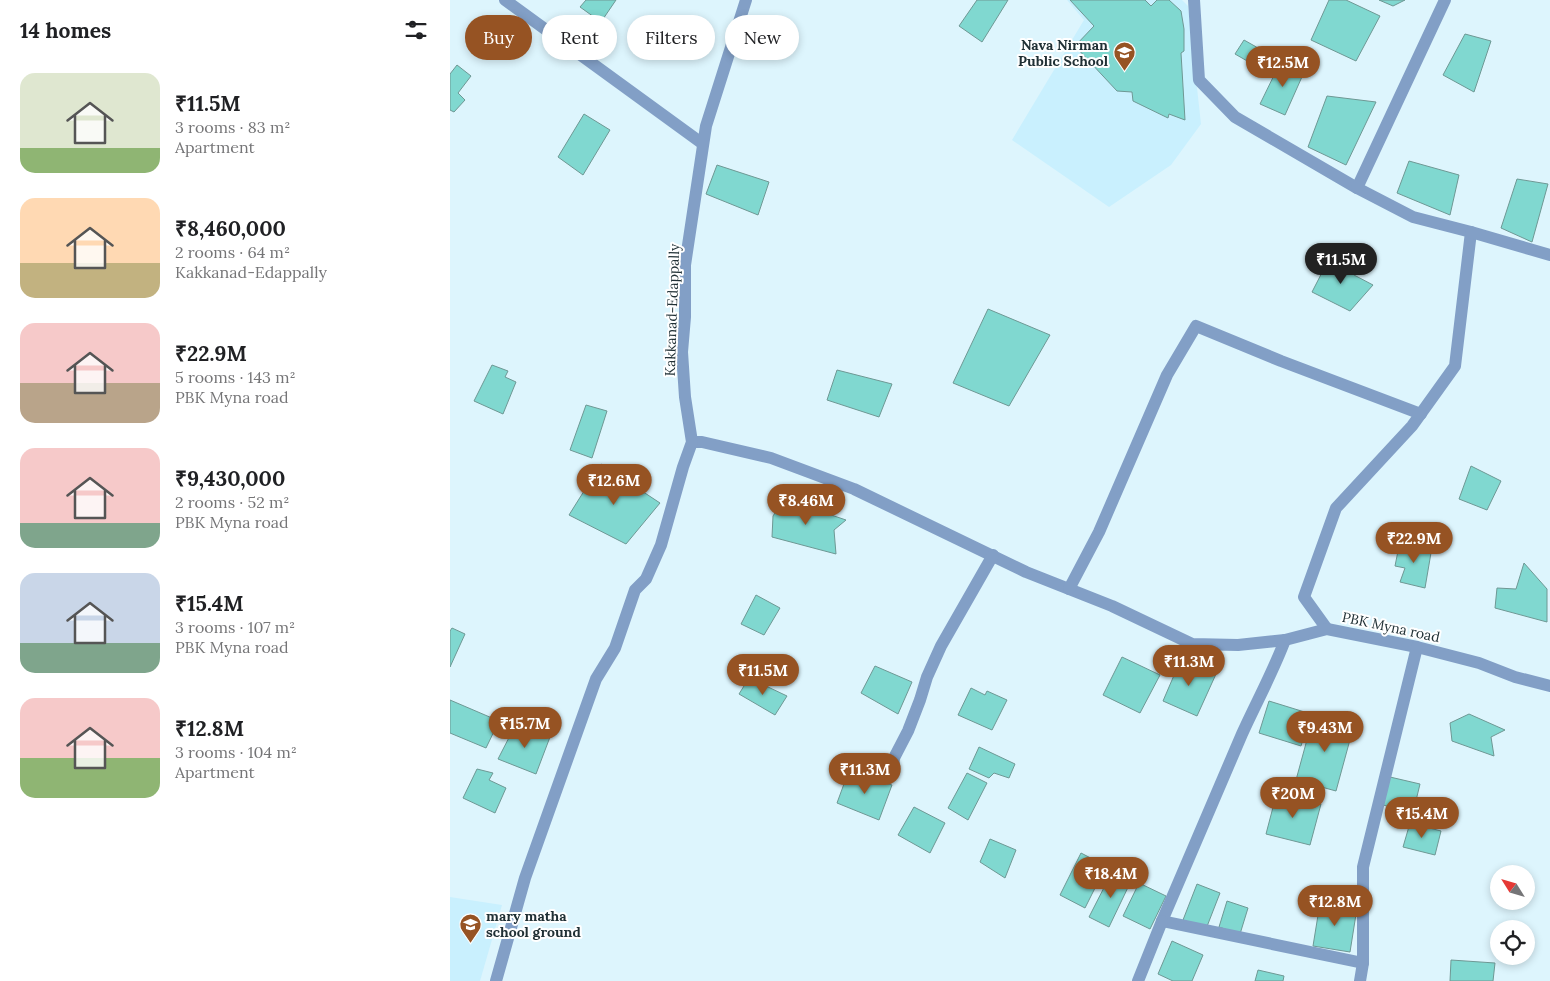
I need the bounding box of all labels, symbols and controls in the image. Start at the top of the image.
chip: Buy [465,15,532,60]
chip: Rent [542,15,617,60]
chip: Filters [627,15,715,60]
chip: New [725,15,799,60]
icon: filters [402,16,430,44]
text: 14 homes [20,17,111,44]
place label: Nava Nirman Public School [1018,36,1109,70]
school or university icon: Nava Nirman Public School [1112,41,1136,72]
pin: ₹12.5M [1242,46,1324,88]
text: ₹12.5M [1257,52,1309,72]
text: ₹11.5M [175,90,241,117]
icon: home [60,93,120,153]
text: 3 rooms · 83 m² [175,117,290,137]
text: Apartment [175,137,255,157]
text: ₹8,460,000 [175,215,286,242]
icon: home [60,218,120,278]
text: 2 rooms · 64 m² [175,242,290,262]
pin: ₹11.5M [1300,242,1382,285]
street label: Kakkanad-Edappally [661,243,683,377]
text: ₹11.5M [1316,249,1366,269]
text: Kakkanad-Edappally [175,262,327,282]
text: ₹22.9M [175,340,247,367]
icon: home [60,343,120,403]
text: 5 rooms · 143 m² [175,367,296,387]
text: PBK Myna road [175,387,289,407]
pin: ₹12.6M [573,464,655,506]
text: ₹9,430,000 [175,465,285,492]
icon: home [60,468,120,528]
text: ₹12.6M [588,470,640,490]
pin: ₹8.46M [765,484,847,526]
text: ₹8.46M [778,490,834,510]
text: 2 rooms · 52 m² [175,492,289,512]
text: PBK Myna road [175,512,289,532]
pin: ₹22.9M [1373,522,1455,564]
text: ₹22.9M [1387,528,1441,548]
text: ₹15.4M [175,590,244,617]
icon: home [60,593,120,653]
street label: PBK Myna road [1340,608,1442,646]
text: 3 rooms · 107 m² [175,617,295,637]
text: PBK Myna road [175,637,289,657]
pin: ₹11.3M [1148,644,1230,687]
text: ₹11.3M [1164,651,1214,671]
pin: ₹11.5M [722,654,804,696]
text: ₹11.5M [738,660,788,680]
pin: ₹15.7M [484,706,566,749]
pin: ₹9.43M [1284,710,1366,753]
text: ₹15.7M [500,713,550,733]
text: ₹12.8M [175,715,244,742]
text: ₹9.43M [1297,717,1353,737]
icon: home [60,718,120,778]
text: 3 rooms · 104 m² [175,742,297,762]
pin: ₹11.3M [824,752,906,795]
text: ₹11.3M [840,759,890,779]
text: Apartment [175,762,255,782]
pin: ₹20M [1263,776,1323,819]
text: ₹20M [1271,783,1315,803]
pin: ₹15.4M [1381,796,1463,839]
text: ₹15.4M [1396,803,1448,823]
pin: ₹18.4M [1070,856,1152,899]
text: ₹18.4M [1085,863,1137,883]
north arrow [1490,865,1535,910]
map controls [1490,865,1535,965]
pin: ₹12.8M [1294,884,1376,927]
text: ₹12.8M [1309,891,1361,911]
place label: mary matha school ground [486,907,581,941]
school or university icon: mary matha school ground [458,912,482,943]
button: locate [1490,920,1535,965]

